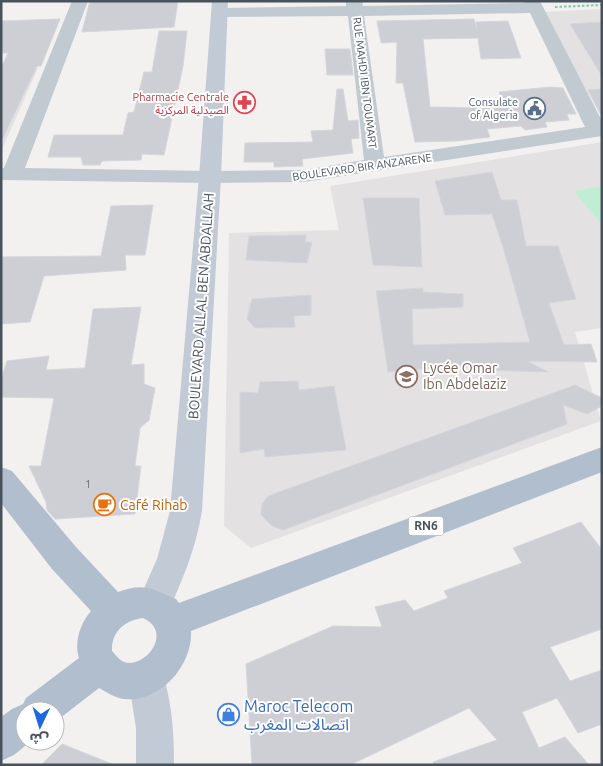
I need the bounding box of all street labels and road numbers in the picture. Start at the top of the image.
street label: RUE MAHDI IBN TOUMART [351,17,379,149]
street label: BOULEVARD BIR ANZARENE [292,151,432,183]
street label: BOULEVARD ALLAL BEN ABDALLAH [185,192,217,420]
road number: RN6 [408,516,444,536]

